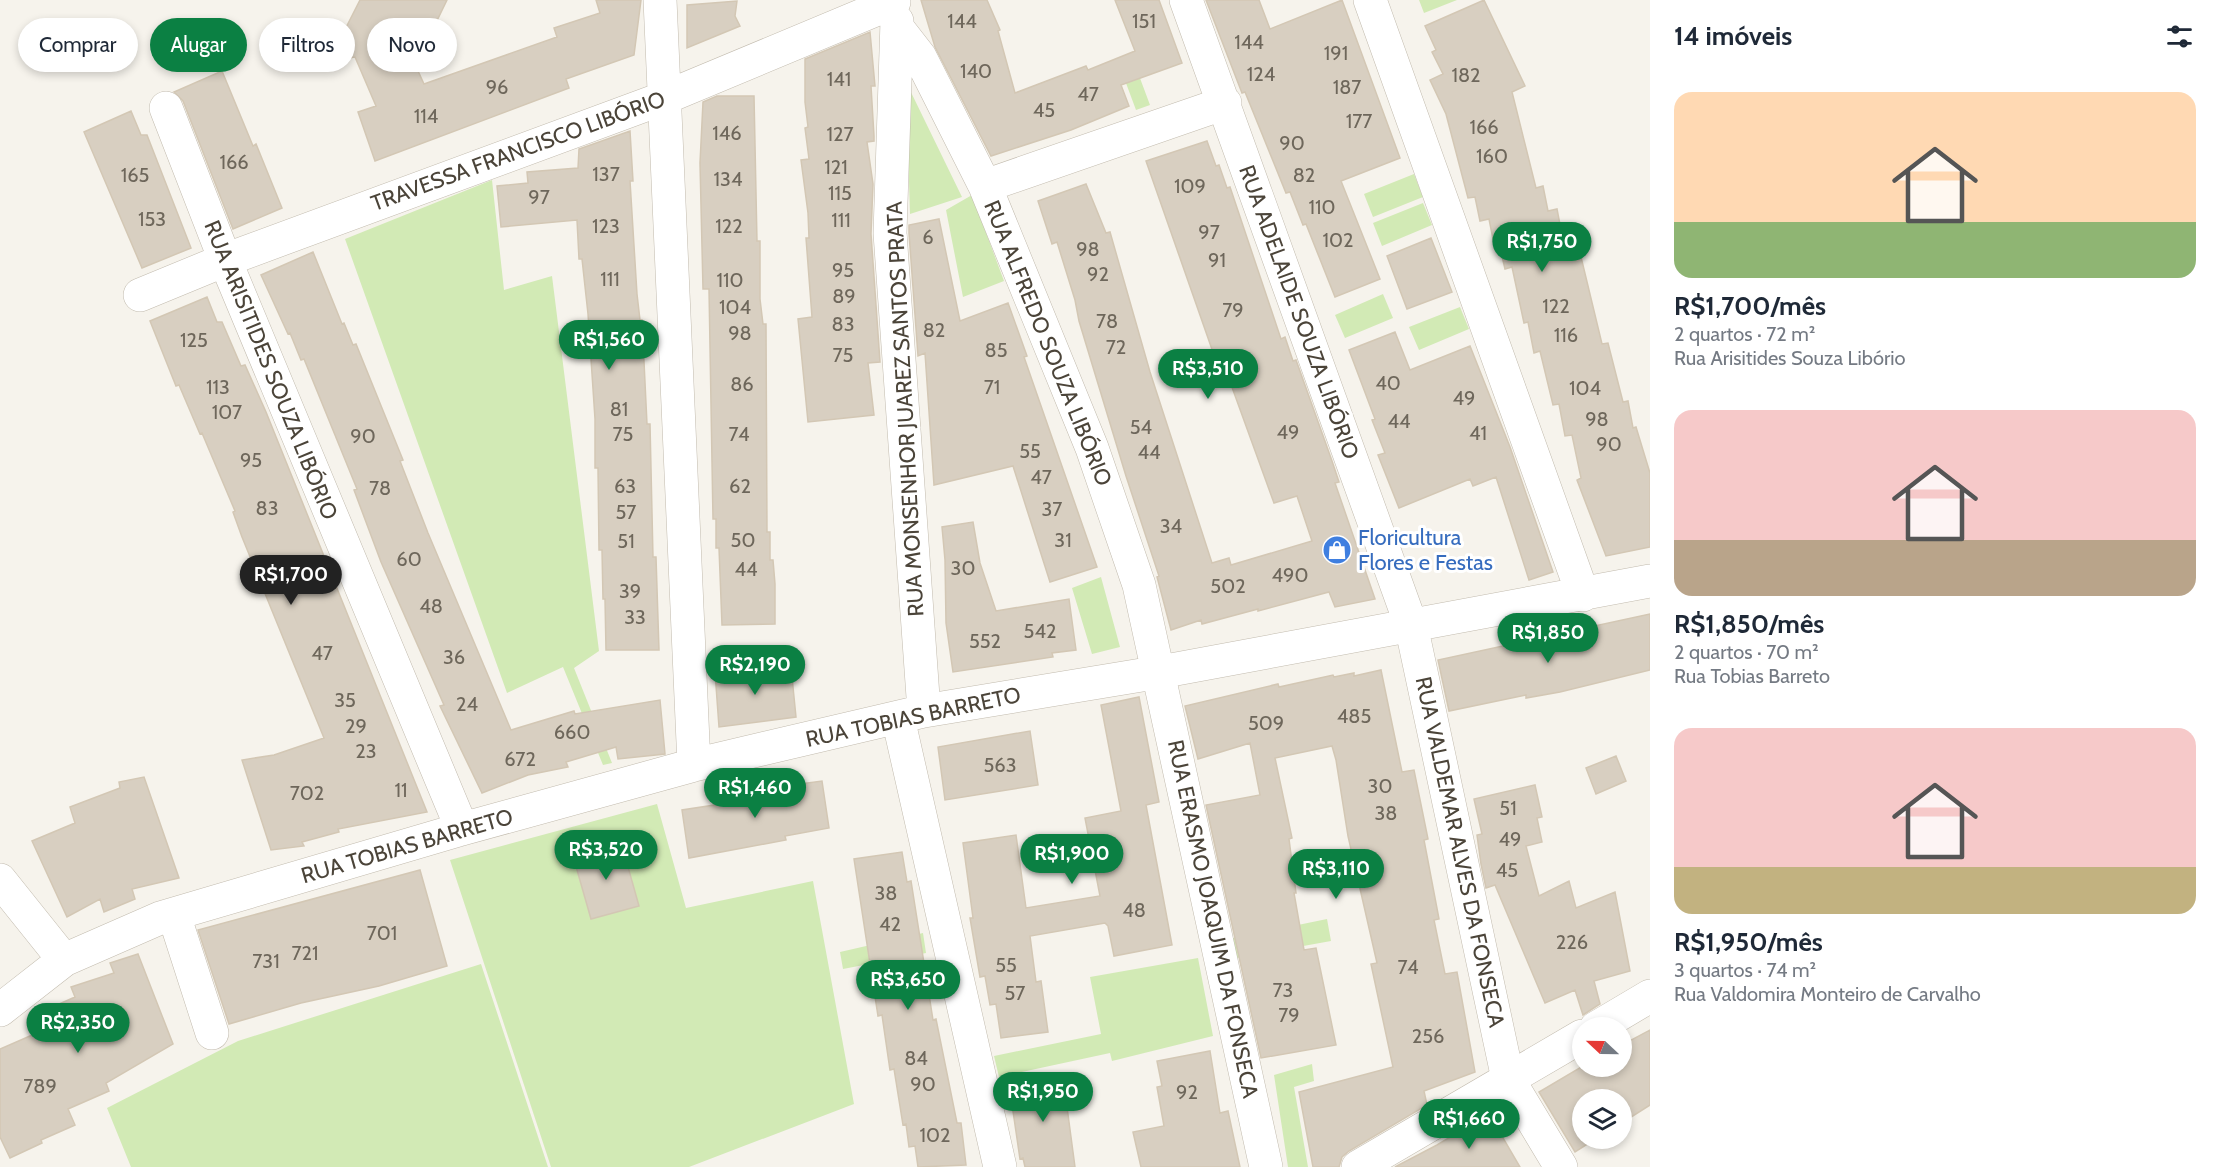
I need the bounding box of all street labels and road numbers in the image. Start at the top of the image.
street label: TRAVESSA FRANCISCO LIBÓRIO [367,85,669,217]
street label: RUA ADELAIDE SOUZA LIBÓRIO [1233,161,1365,463]
street label: RUA ALFREDO SOUZA LIBÓRIO [978,196,1118,490]
street label: RUA MONSENHOR JUAREZ SANTOS PRATA [881,200,929,617]
street label: RUA ARISITIDES SOUZA LIBÓRIO [198,216,344,524]
street label: RUA VALDEMAR ALVES DA FONSECA [1410,674,1510,1030]
street label: RUA TOBIAS BARRETO [803,681,1023,753]
street label: RUA ERASMO JOAQUIM DA FONSECA [1162,737,1264,1101]
street label: RUA TOBIAS BARRETO [298,803,516,889]

